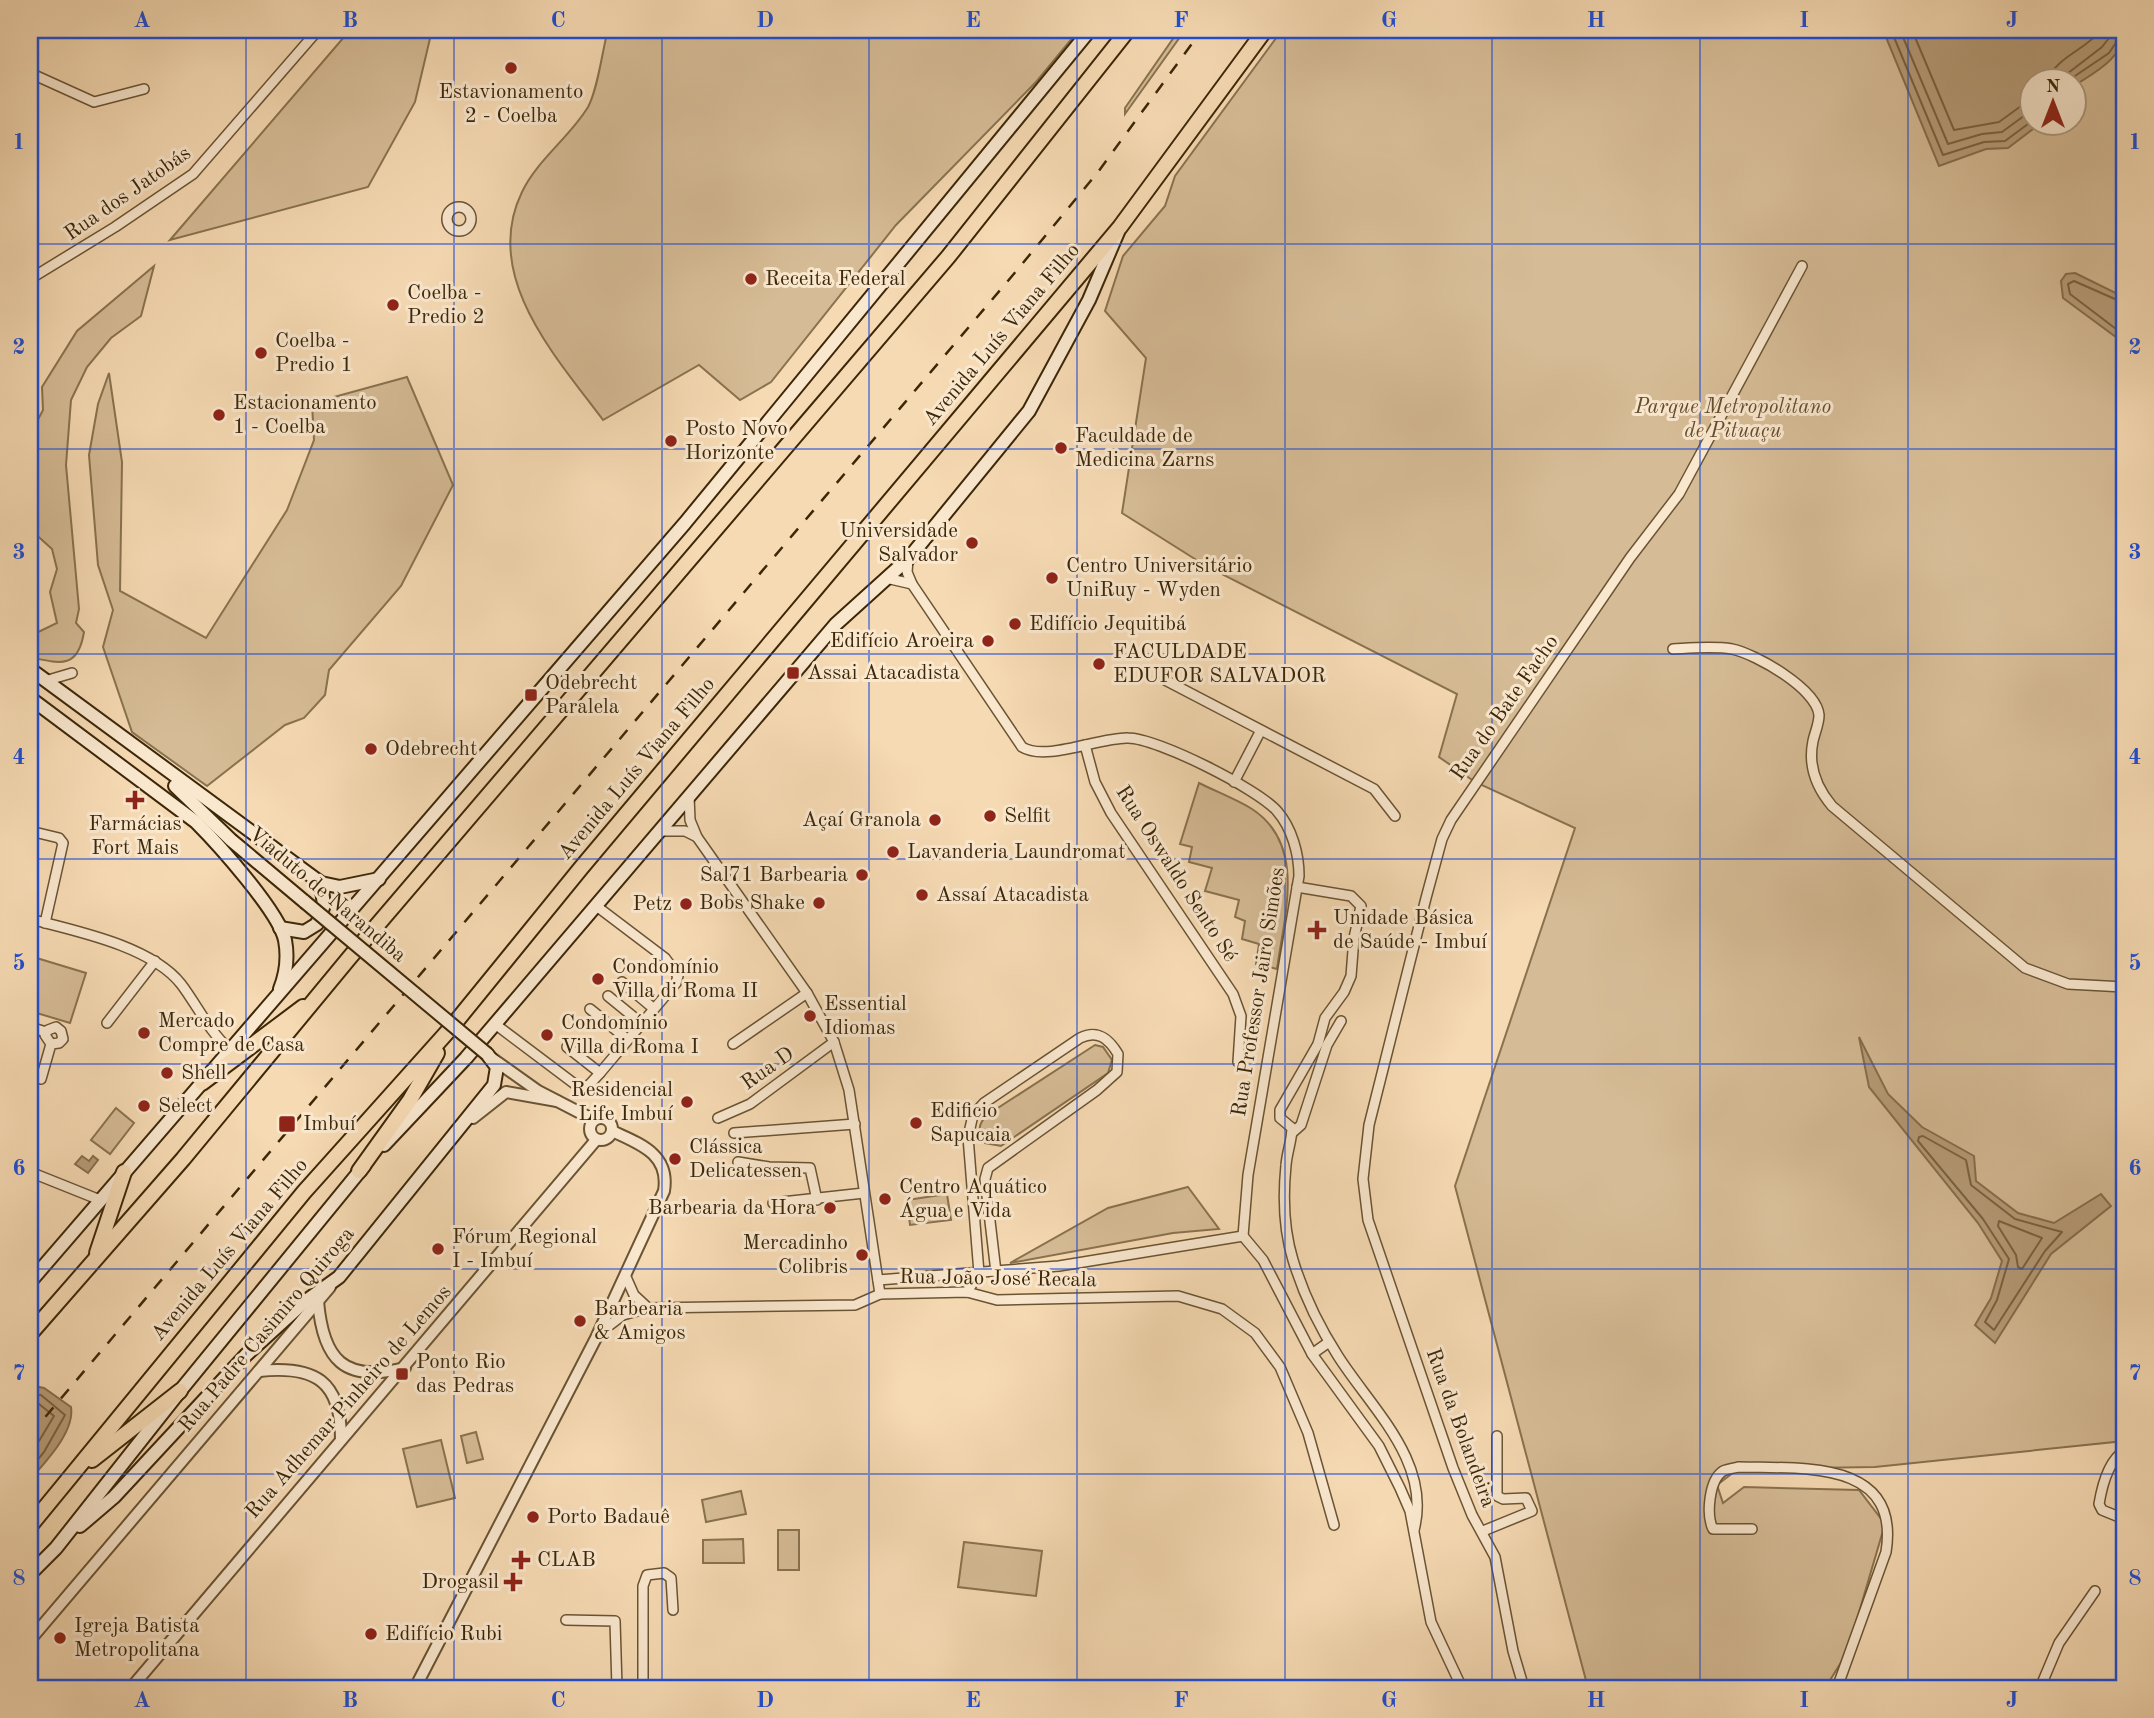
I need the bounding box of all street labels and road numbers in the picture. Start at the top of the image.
street label: Rua dos Jatobás [61,143,195,245]
street label: Avenida Luís Viana Filho [920,240,1084,430]
street label: Rua do Bate Facho [1447,632,1563,784]
street label: Avenida Luís Viana Filho [555,674,719,864]
street label: Rua Oswaldo Sento Sé [1111,782,1241,966]
street label: Viaduto de Narandiba [244,823,410,967]
street label: Rua Professor Jairo Simões [1229,866,1289,1118]
street label: Rua D [738,1044,798,1094]
street label: Avenida Luís Viana Filho [148,1155,312,1345]
street label: Rua Padre Casimiro Quiroga [175,1224,359,1436]
street label: Rua João José Recala [899,1267,1097,1291]
street label: Rua Adhemar Pinheiro de Lemos [242,1281,456,1523]
street label: Rua da Bolandeira [1422,1346,1498,1510]

